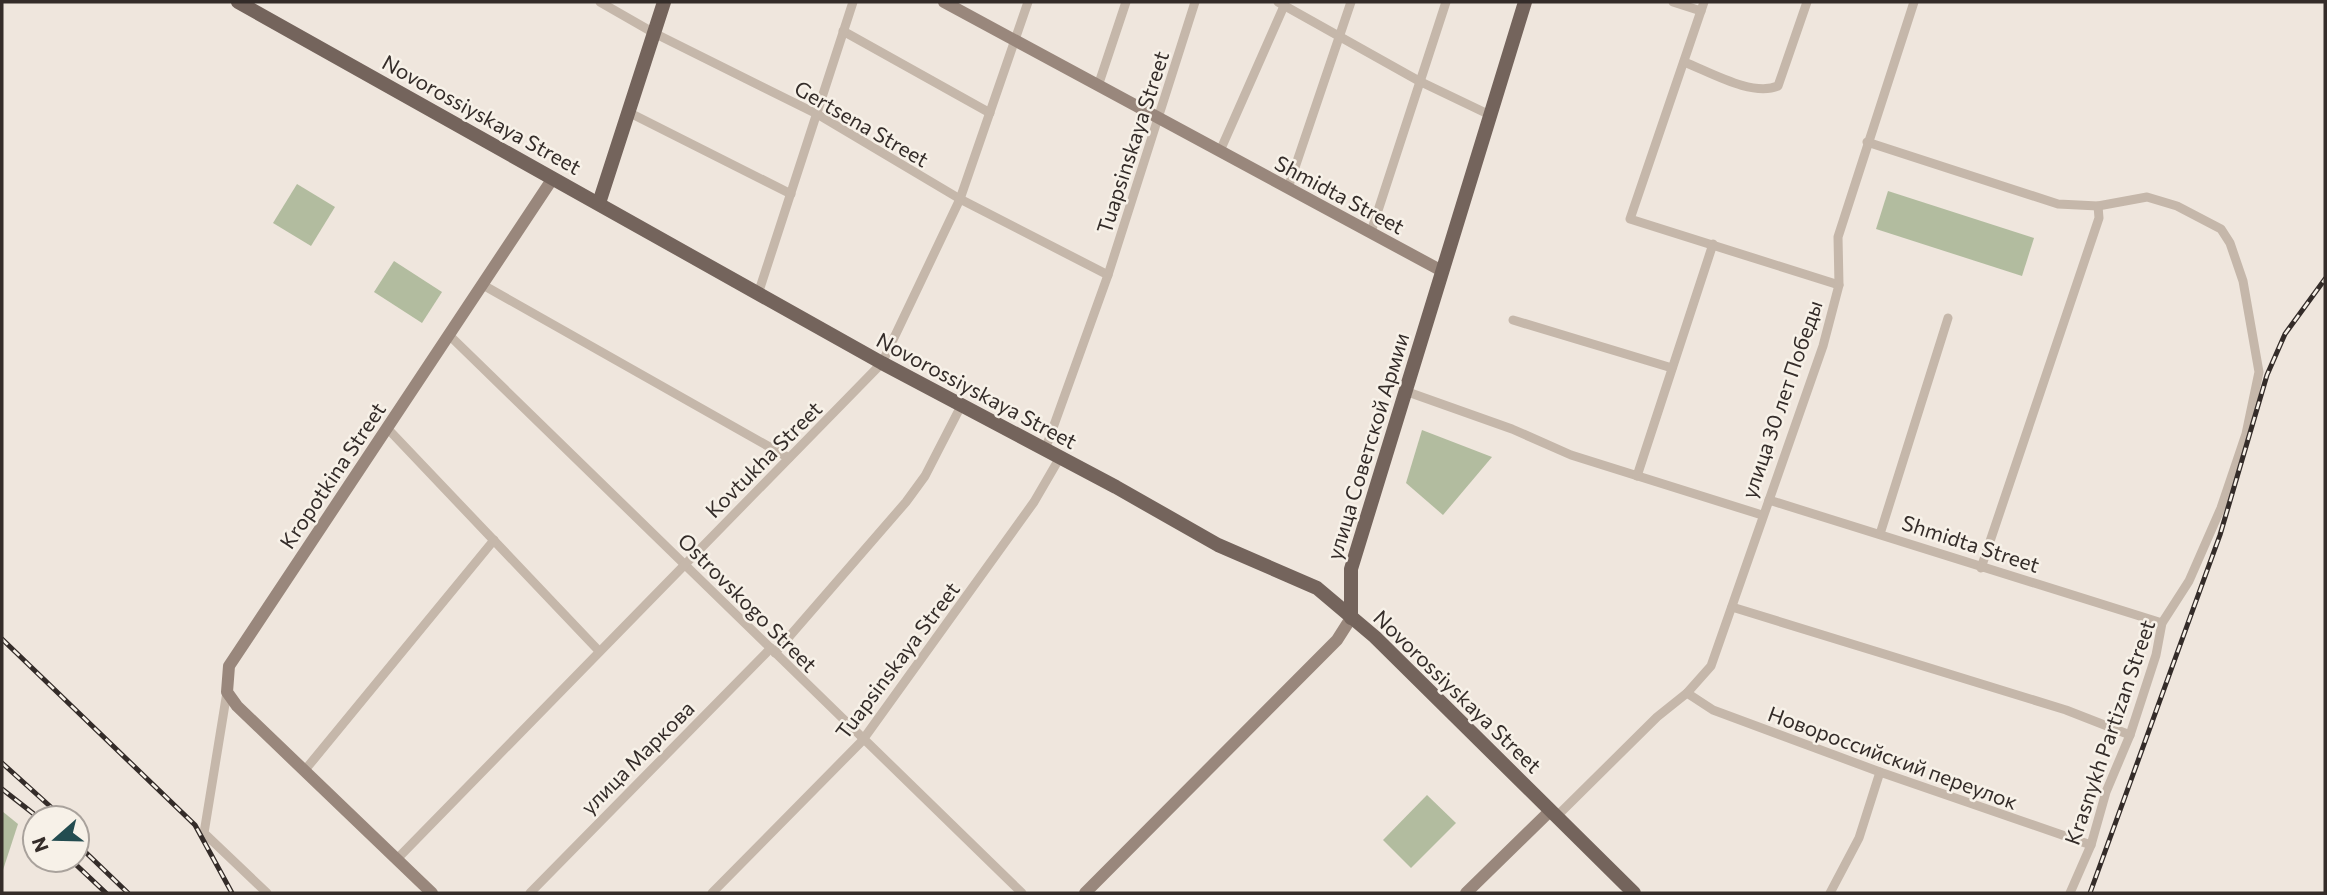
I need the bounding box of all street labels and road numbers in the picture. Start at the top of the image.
street label: Tuapsinskaya Street [1091,48,1173,236]
street label: Novorossiyskaya Street [378,49,586,179]
street label: Gertsena Street [791,75,933,171]
street label: Shmidta Street [1271,149,1409,239]
street label: улица 30 лет Победы [1735,297,1827,501]
street label: Novorossiyskaya Street [873,327,1081,453]
street label: улица Советской Армии [1321,330,1413,562]
street label: Kovtukha Street [700,396,826,522]
street label: Kropotkina Street [274,397,390,553]
street label: Shmidta Street [1899,509,2043,577]
street label: Ostrovskogo Street [673,527,823,677]
street label: Tuapsinskaya Street [830,576,964,744]
street label: Novorossiyskaya Street [1369,604,1547,778]
street label: Krasnykh Partizan Street [2059,616,2159,848]
street label: улица Маркова [575,695,699,819]
street label: Новороссийский переулок [1765,700,2021,814]

